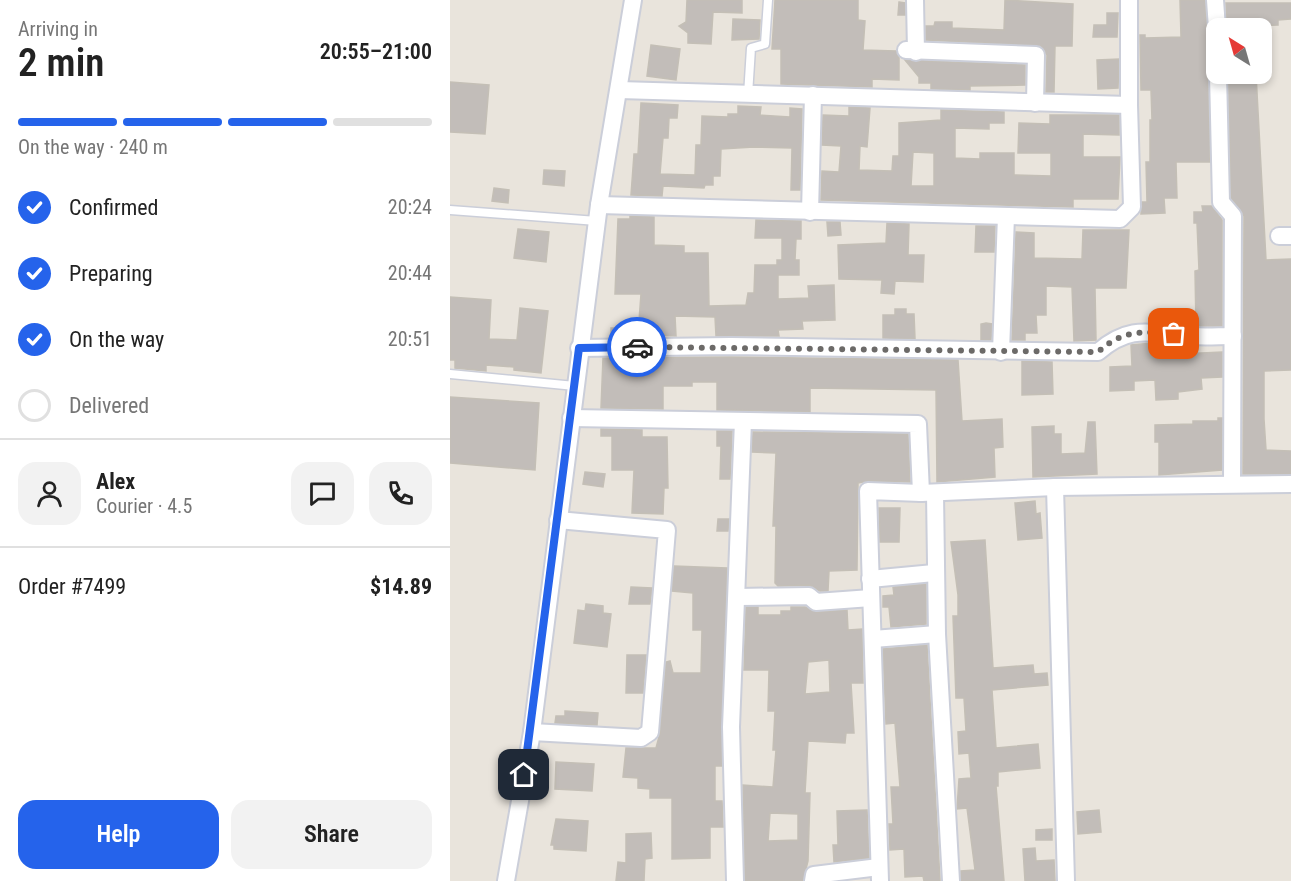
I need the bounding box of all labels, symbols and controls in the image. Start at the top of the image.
text: Arriving in [18,17,98,41]
north arrow [1206,18,1272,84]
map controls [1206,18,1272,84]
text: 20:55–21:00 [320,39,432,64]
text: 2 min [18,40,104,86]
text: On the way · 240 m [18,135,168,159]
icon: check [18,191,51,224]
text: Confirmed [69,195,158,220]
text: 20:24 [388,195,432,219]
icon: check [18,257,51,290]
text: Preparing [69,261,153,286]
text: 20:44 [388,261,432,285]
pin [1148,308,1199,359]
courier [607,317,667,377]
icon: bag [1157,317,1190,350]
icon: check [18,323,51,356]
text: On the way [69,327,164,352]
text: 20:51 [388,327,432,351]
icon: car [621,331,654,364]
text: Delivered [69,393,149,418]
button: person [18,462,81,525]
button: chat [291,462,354,525]
button: phone [369,462,432,525]
text: Alex [96,469,135,494]
text: Courier · 4.5 [96,494,192,518]
text: Order #7499 [18,574,126,599]
text: $14.89 [370,574,432,599]
pin [498,749,549,800]
icon: home [507,758,540,791]
button: Help [18,800,219,869]
button: Share [231,800,432,869]

